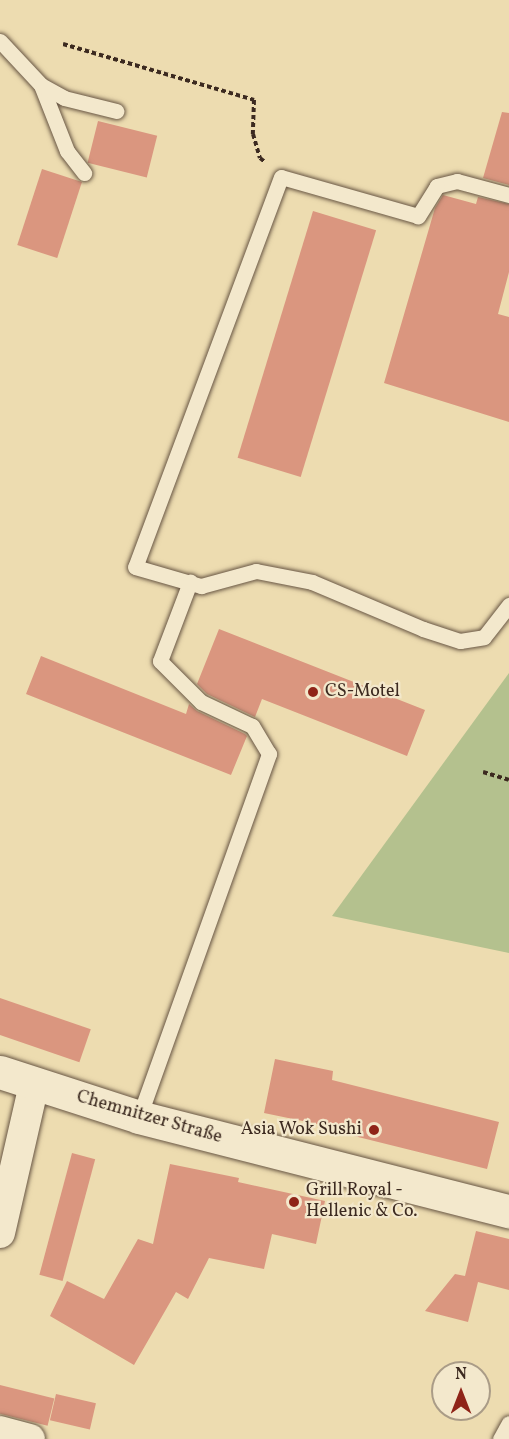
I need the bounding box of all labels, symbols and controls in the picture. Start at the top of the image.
place label: CS-Motel [325,681,400,703]
marker: CS-Motel [306,685,320,699]
street label: Chemnitzer Straße [74,1087,224,1149]
place label: Asia Wok Sushi [240,1119,362,1141]
marker: Asia Wok Sushi [367,1123,381,1137]
place label: Grill Royal - Hellenic & Co. [306,1181,418,1224]
marker: Grill Royal - Hellenic & Co. [287,1195,301,1209]
north arrow [431,1361,491,1421]
text: N [455,1364,467,1386]

